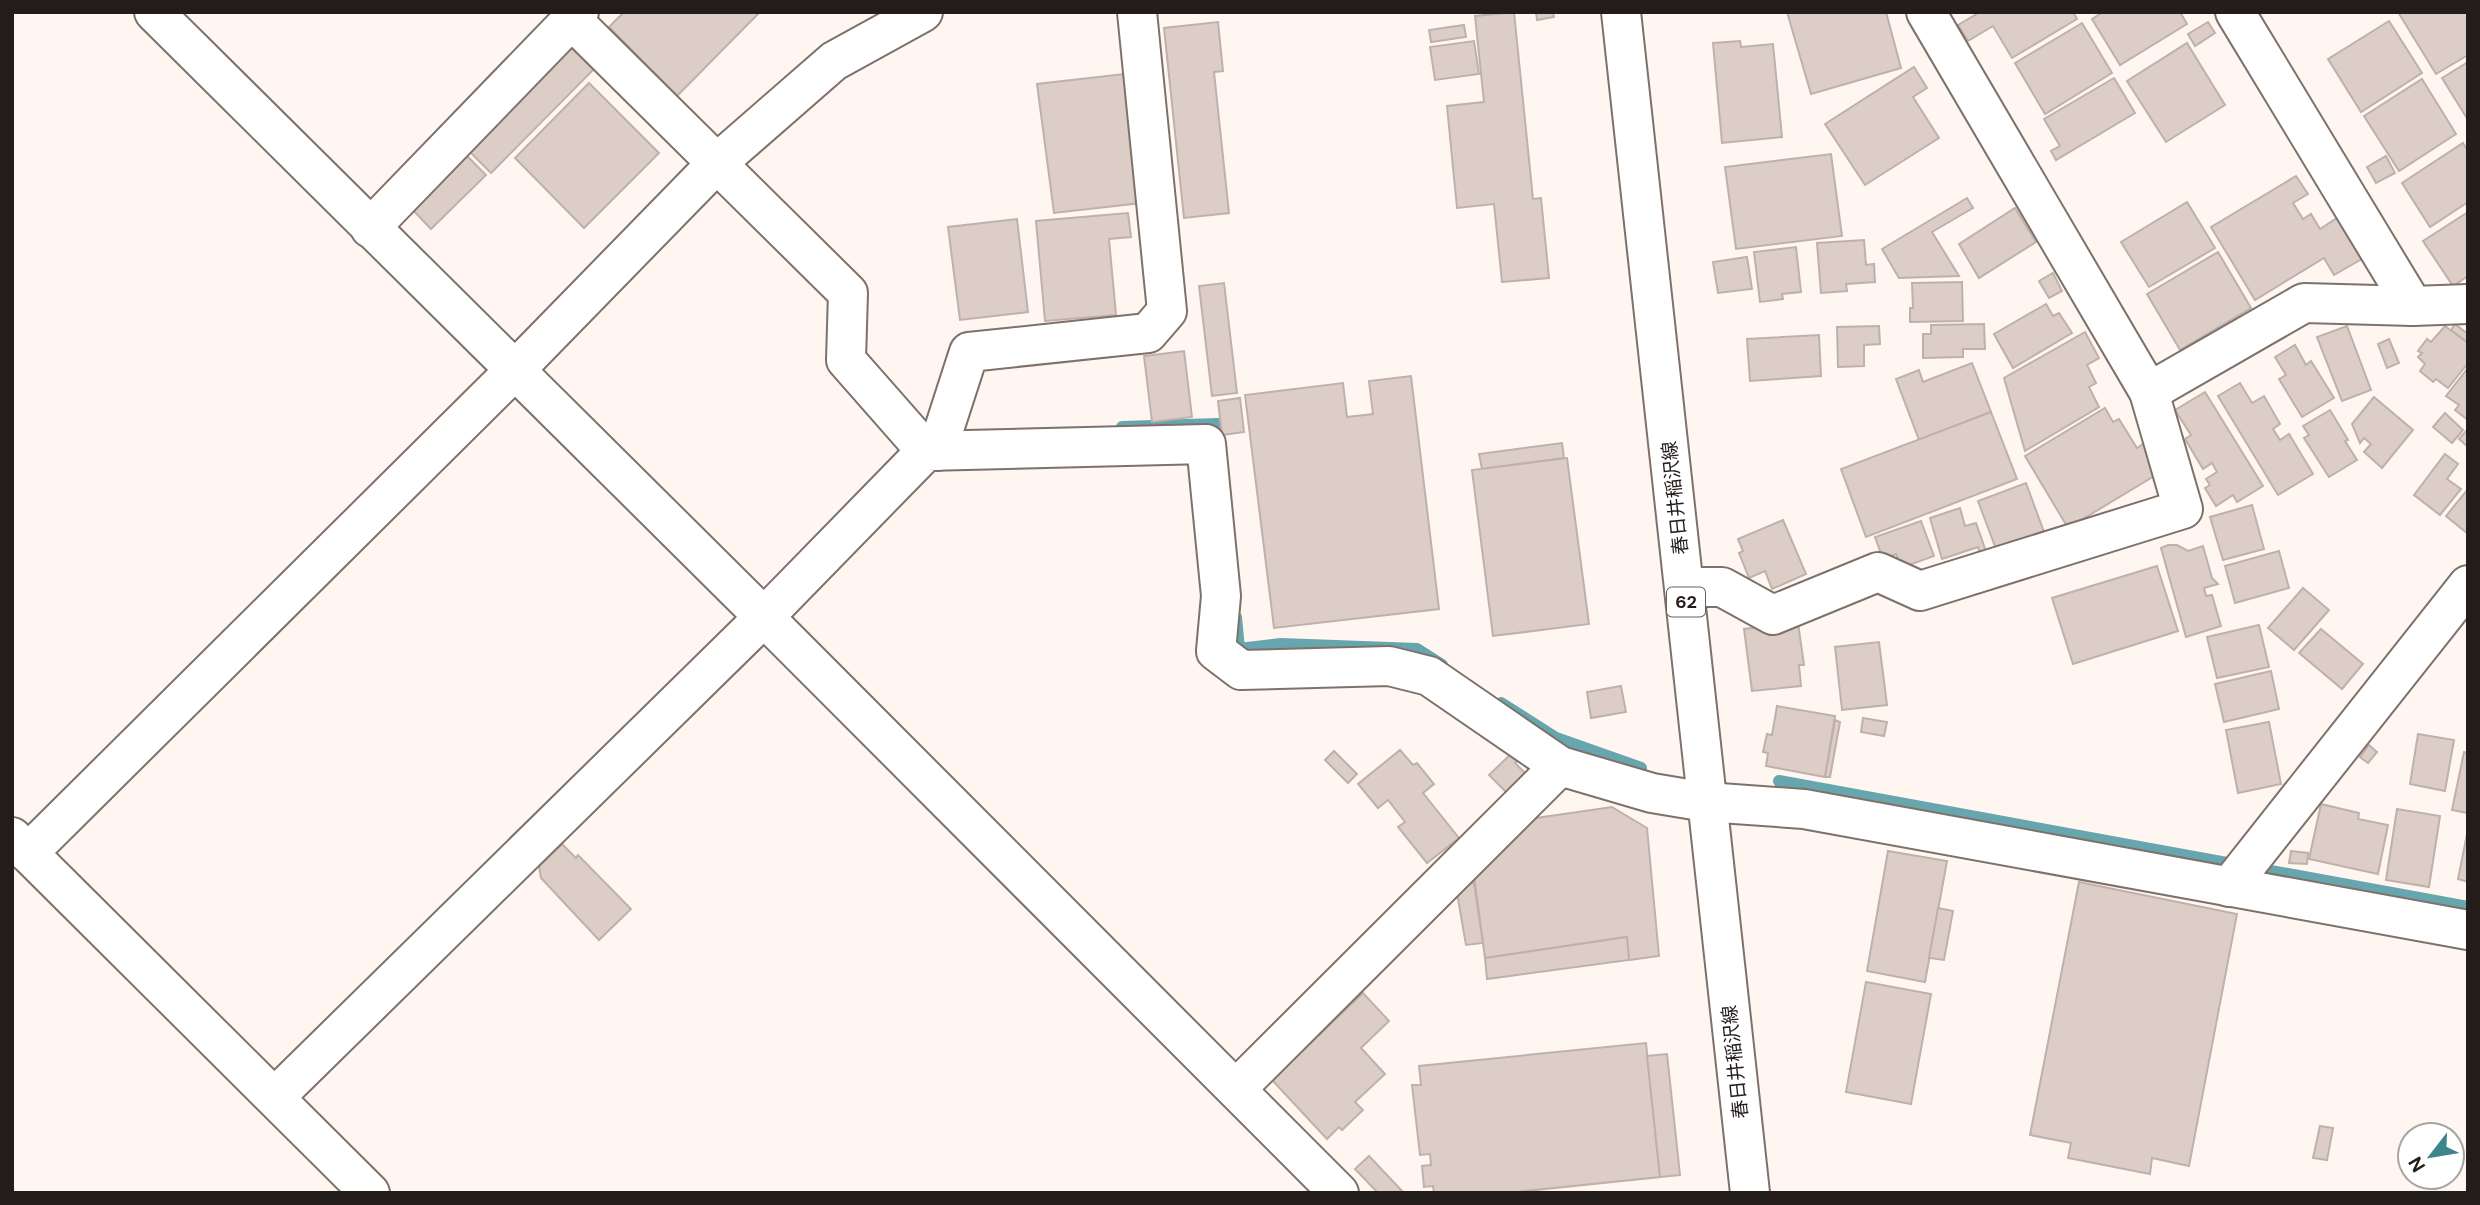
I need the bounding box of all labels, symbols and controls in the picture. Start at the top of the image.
street label: 春日井稲沢線 [1657,440,1693,556]
road number: 62 [1667,588,1705,616]
street label: 春日井稲沢線 [1717,1004,1753,1120]
north arrow [2396,1121,2466,1191]
text: N [2403,1152,2431,1177]

